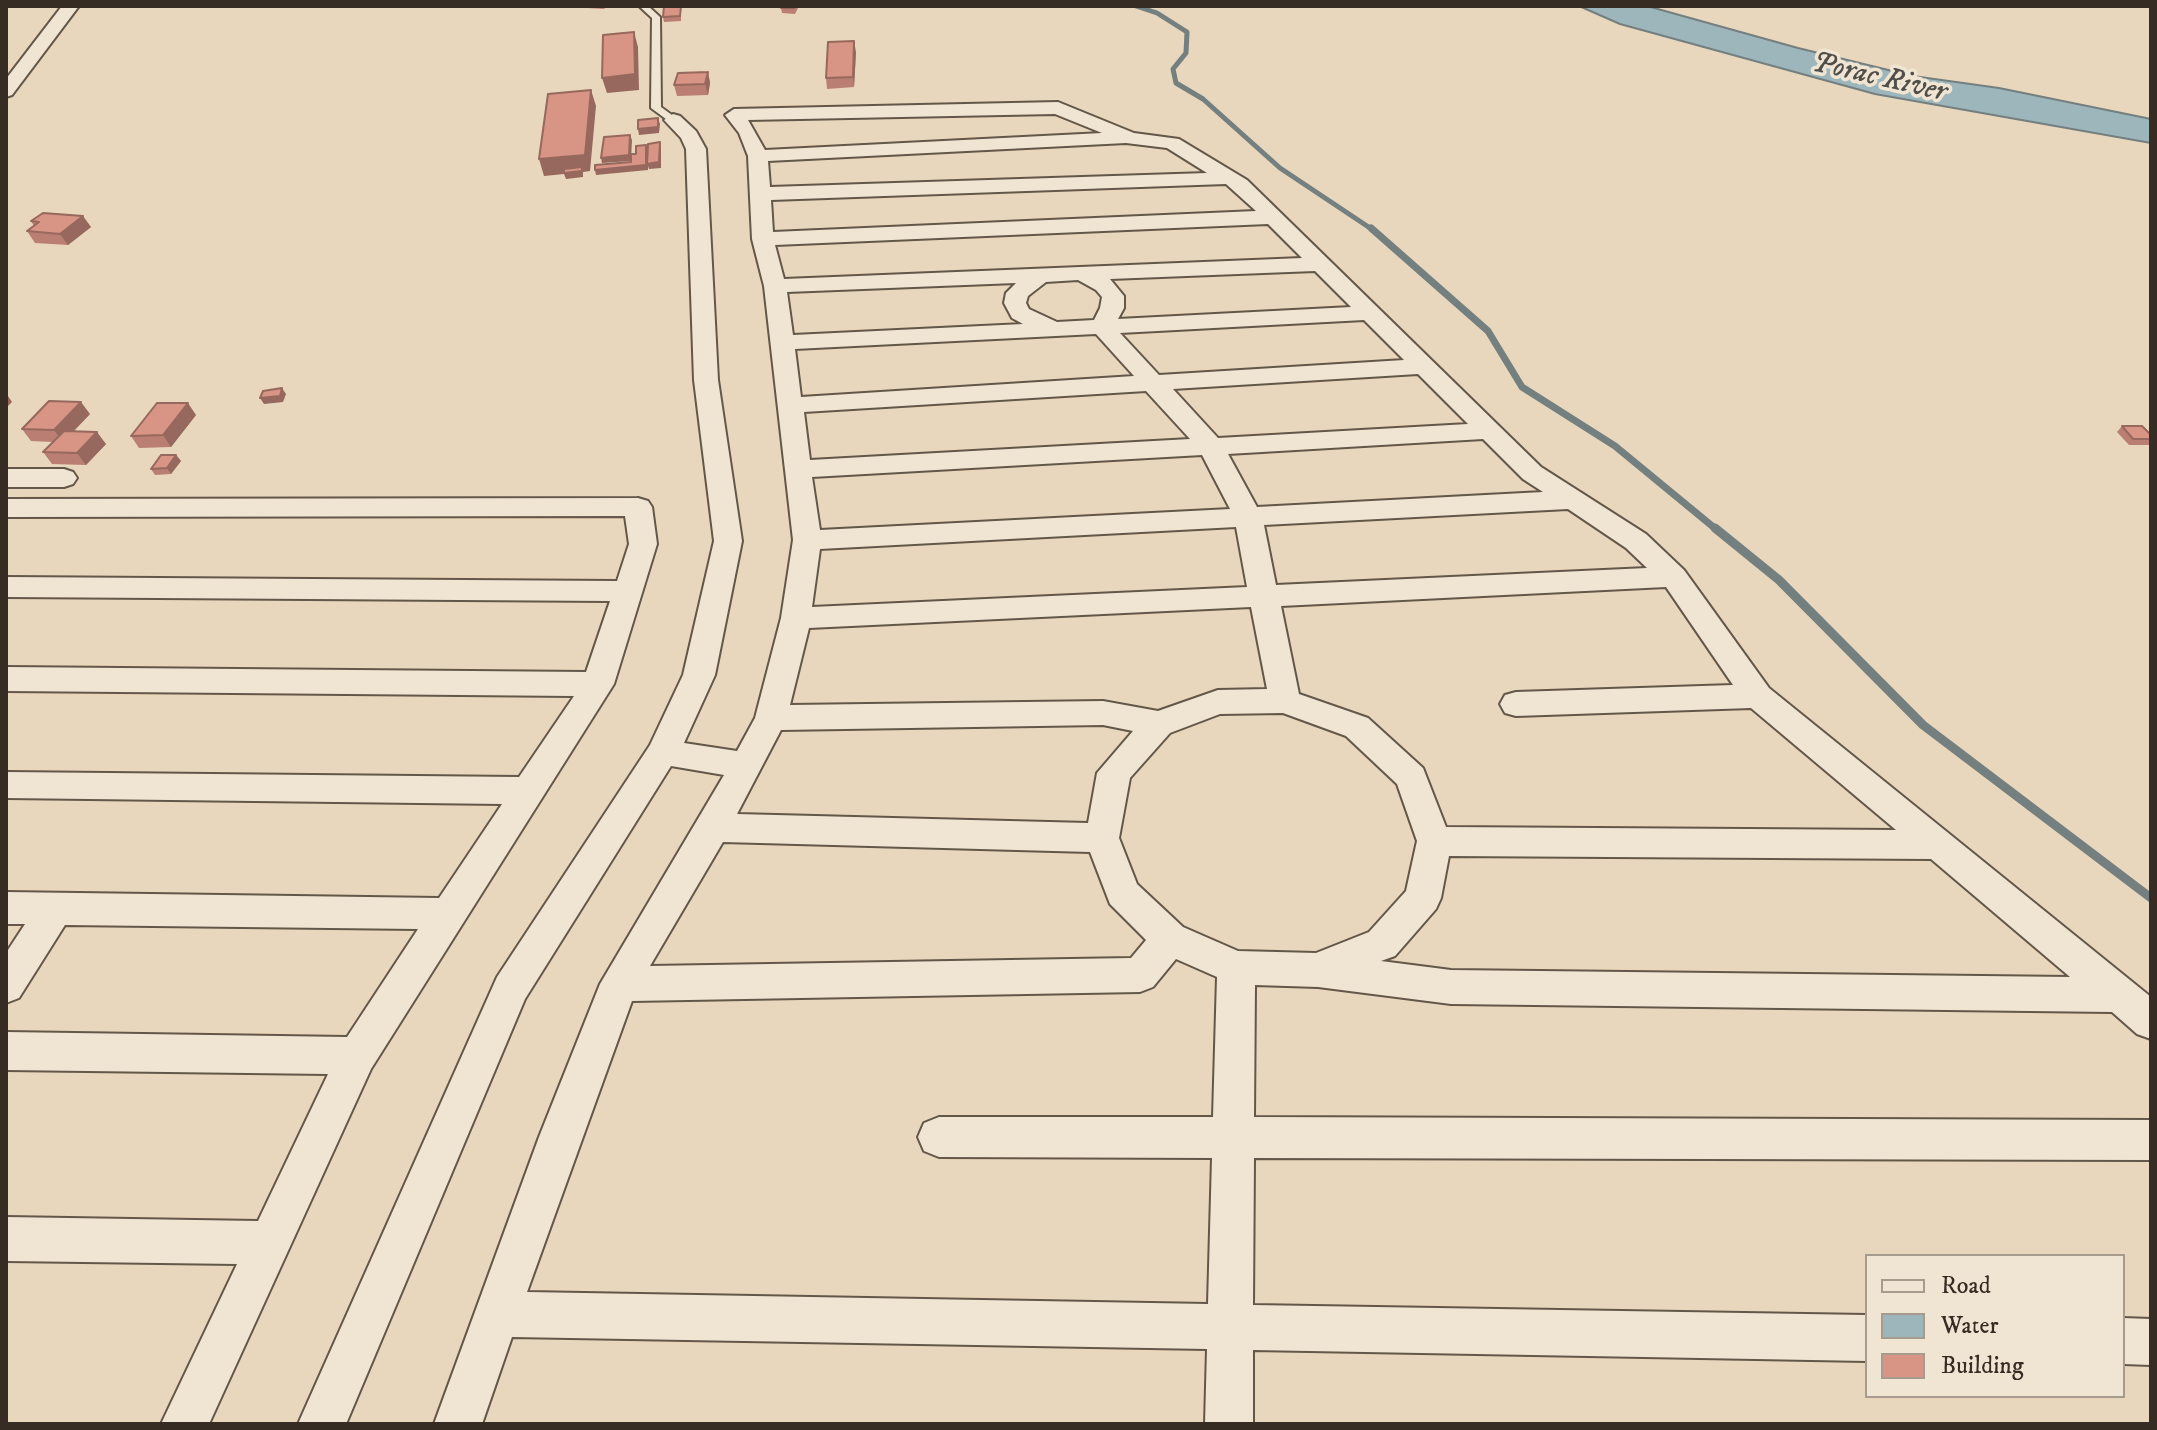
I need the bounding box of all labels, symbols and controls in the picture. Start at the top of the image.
water label: Porac River [1808,46,1950,112]
legend [1865,1254,2125,1398]
text: Road [1941,1271,1991,1301]
text: Water [1941,1311,1998,1341]
text: Building [1941,1351,2024,1381]

